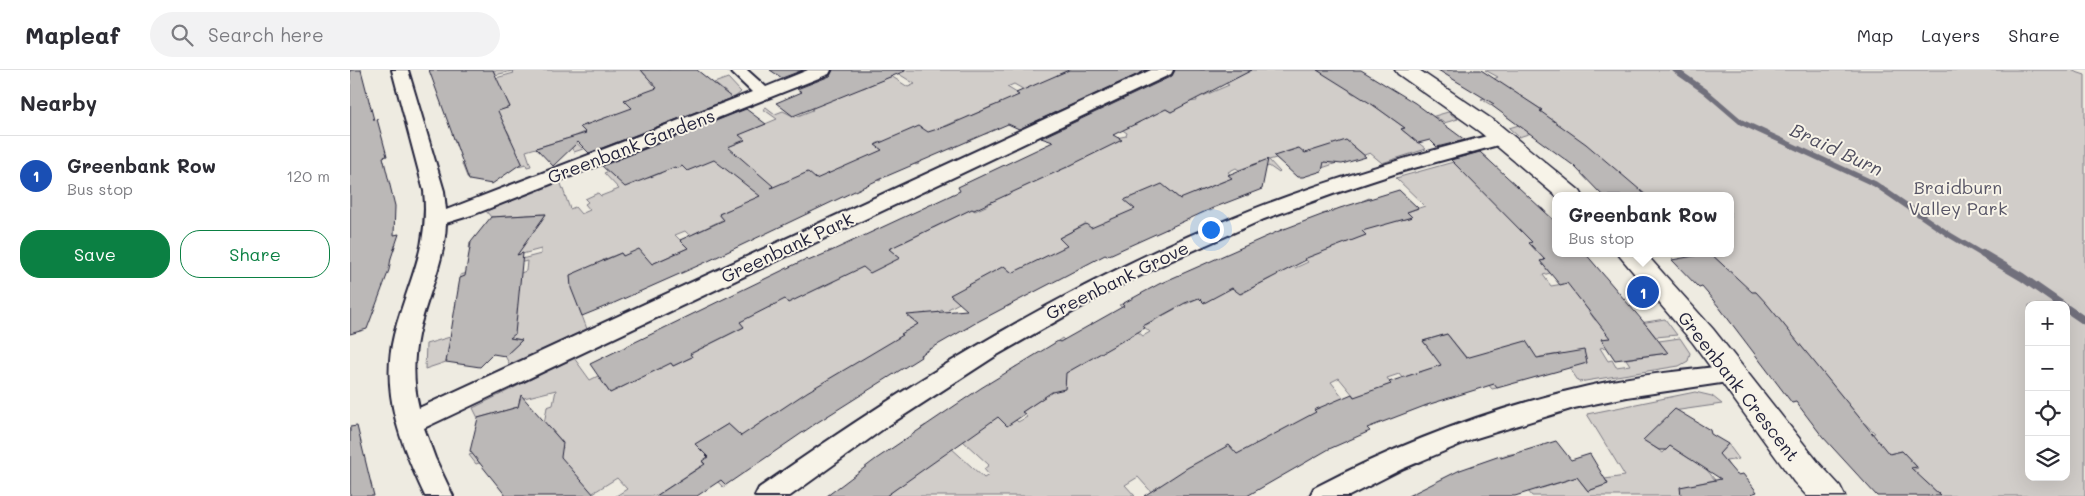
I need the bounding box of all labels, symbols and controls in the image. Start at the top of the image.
search box [150,12,500,57]
text: Mapleaf [25,19,120,50]
icon: search [168,21,196,49]
text: Search here [208,22,324,47]
text: Map [1857,23,1893,47]
text: Layers [1921,23,1980,47]
text: Share [2008,23,2060,47]
text: Nearby [20,89,97,116]
street label: Greenbank Gardens [544,103,718,189]
water label: Braid Burn [1787,117,1887,181]
text: Greenbank Row [67,153,216,178]
text: 1 [32,165,40,186]
text: 120 m [286,165,330,186]
park label: Braidburn Valley Park [1909,175,2007,220]
text: Bus stop [67,178,133,199]
popup [1552,192,1734,257]
text: Greenbank Row [1568,202,1718,227]
street label: Greenbank Park [717,206,857,288]
your location [1198,217,1224,243]
text: Bus stop [1568,227,1634,248]
button: Save [20,230,170,278]
button: Share [180,230,330,278]
street label: Greenbank Grove [1041,235,1193,325]
pin: 1 [1627,273,1659,311]
map controls [2025,301,2070,481]
button: + [2025,301,2070,346]
street label: Greenbank Crescent [1673,306,1805,466]
button: − [2025,346,2070,391]
button: locate [2025,391,2070,436]
button: layers [2025,436,2070,481]

